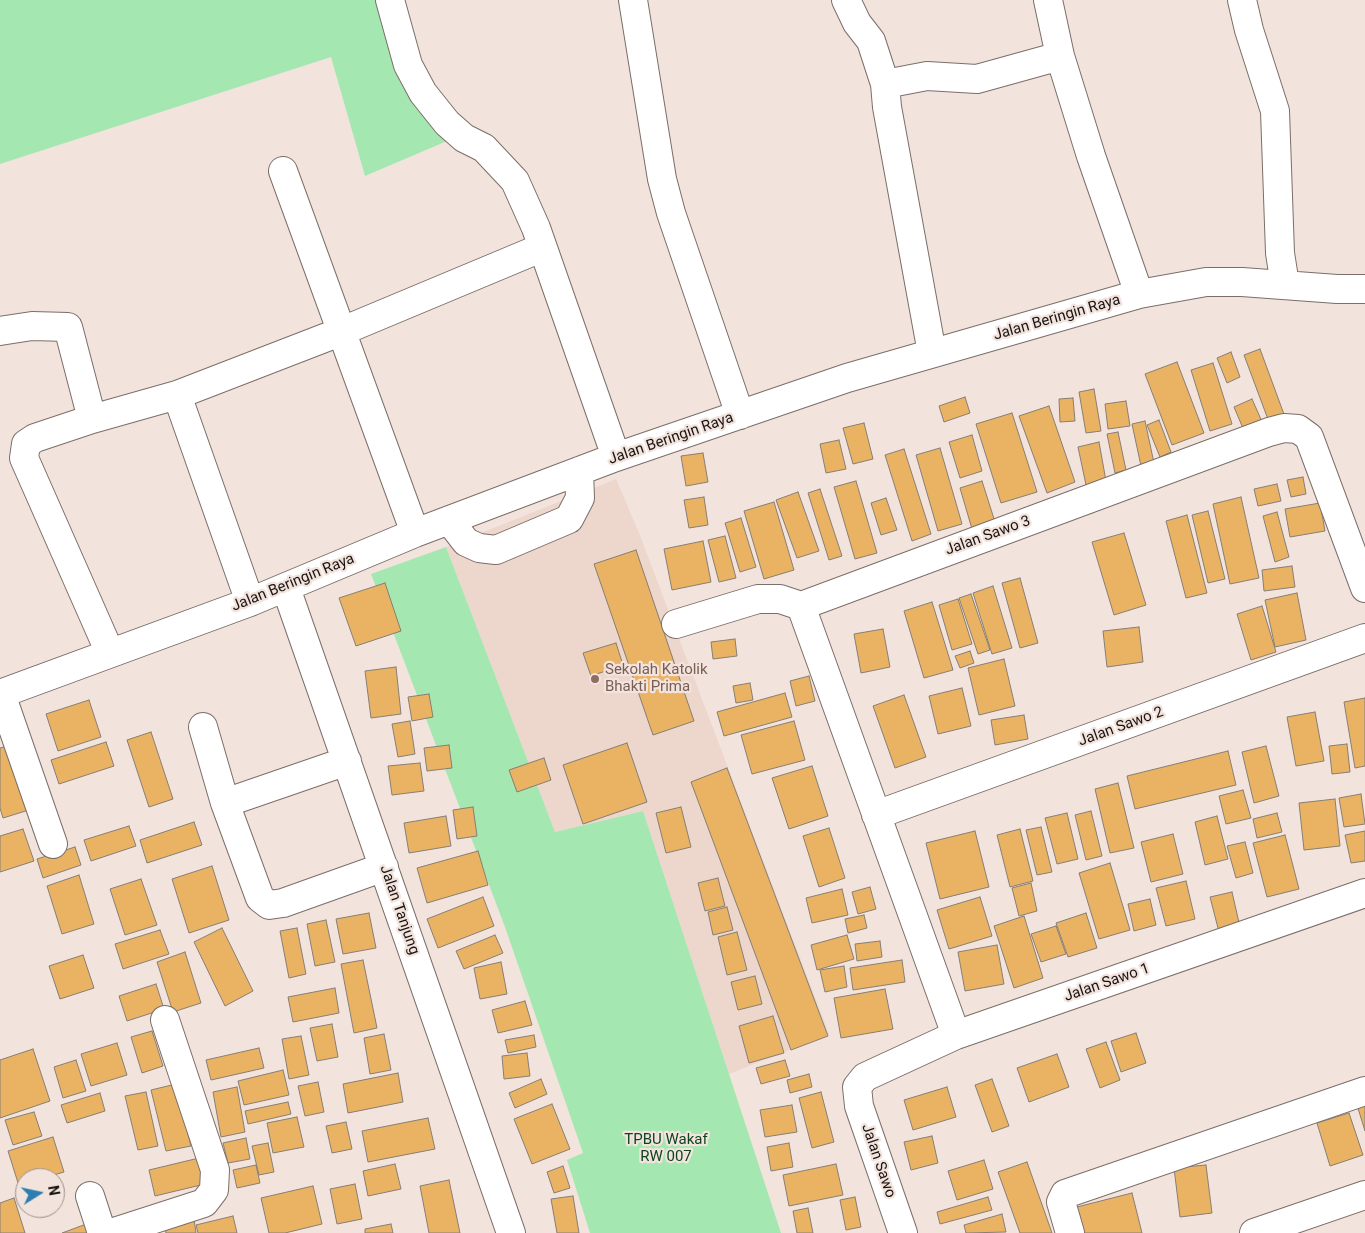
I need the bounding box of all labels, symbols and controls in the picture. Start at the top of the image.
street label: Jalan Beringin Raya [992,291,1122,345]
street label: Jalan Beringin Raya [606,409,736,469]
street label: Jalan Sawo 3 [943,512,1033,560]
street label: Jalan Beringin Raya [229,550,357,616]
place label: Sekolah Katolik Bhakti Prima [605,661,708,696]
marker: Sekolah Katolik Bhakti Prima [589,673,601,685]
street label: Jalan Sawo 2 [1076,703,1166,751]
street label: Jalan Tanjung [375,863,423,957]
street label: Jalan Sawo 1 [1062,960,1152,1006]
street label: Jalan Sawo [857,1122,899,1200]
park label: TPBU Wakaf RW 007 [624,1131,708,1166]
north arrow [15,1168,65,1218]
text: N [45,1184,63,1197]

